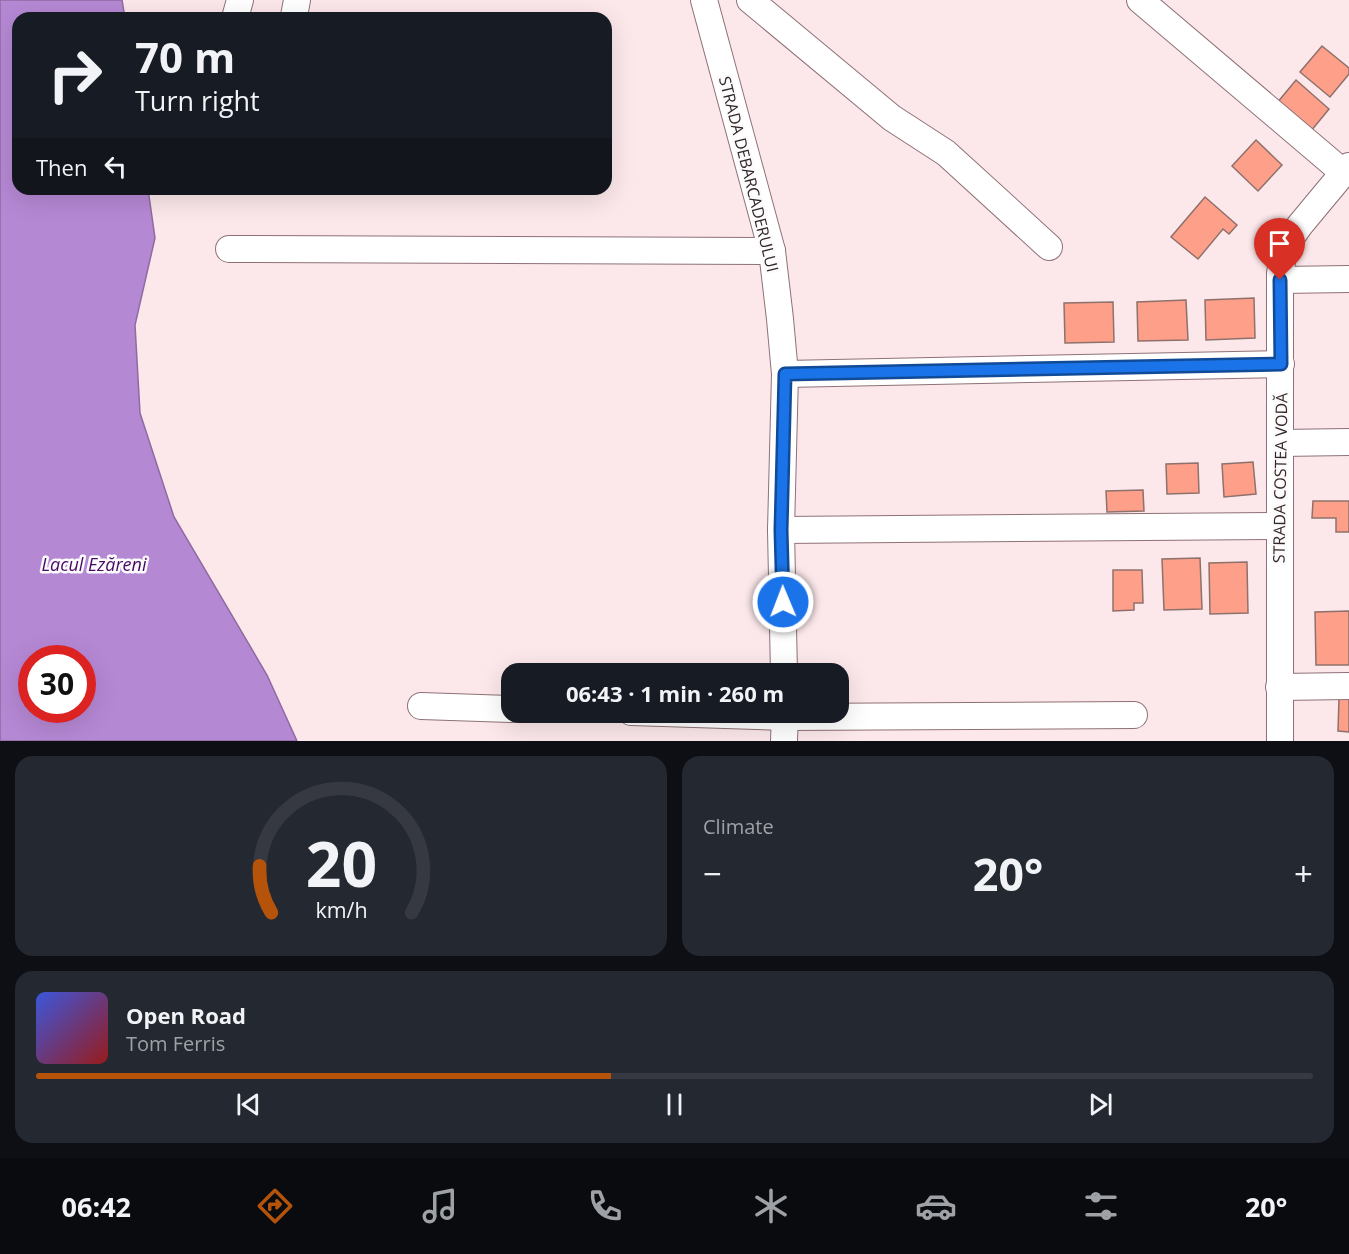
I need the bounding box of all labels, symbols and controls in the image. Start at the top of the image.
text: 70 m [135,28,235,85]
icon: right [36,36,114,114]
street label: STRADA DEBARCADERULUI [714,74,784,274]
text: Turn right [135,82,260,119]
icon: left [99,150,132,183]
text: Then [36,152,87,182]
pin [1254,218,1305,280]
icon: arrive [1263,227,1296,260]
street label: STRADA COSTEA VODĂ [1268,392,1293,563]
water label: Lacul Ezăreni [41,552,147,576]
position arrow [751,570,815,634]
speed limit sign: 30 [18,645,96,723]
text: 06:43 · 1 min · 260 m [566,678,784,708]
text: Climate [703,813,774,840]
text: 20 [305,820,377,905]
text: 20° [973,843,1043,904]
text: − [703,851,722,896]
text: + [1294,851,1313,896]
text: km/h [315,895,367,924]
text: Open Road [126,1000,246,1030]
text: Tom Ferris [126,1030,225,1057]
icon: previous [232,1088,265,1121]
icon: pause [658,1088,691,1121]
icon: next [1084,1088,1117,1121]
icon: directions [254,1185,296,1227]
icon: music [419,1185,461,1227]
icon: phone [584,1185,626,1227]
icon: climate [750,1185,792,1227]
icon: car [915,1185,957,1227]
icon: filters [1080,1185,1122,1227]
text: 06:42 [62,1188,131,1225]
text: 20° [1245,1188,1287,1225]

